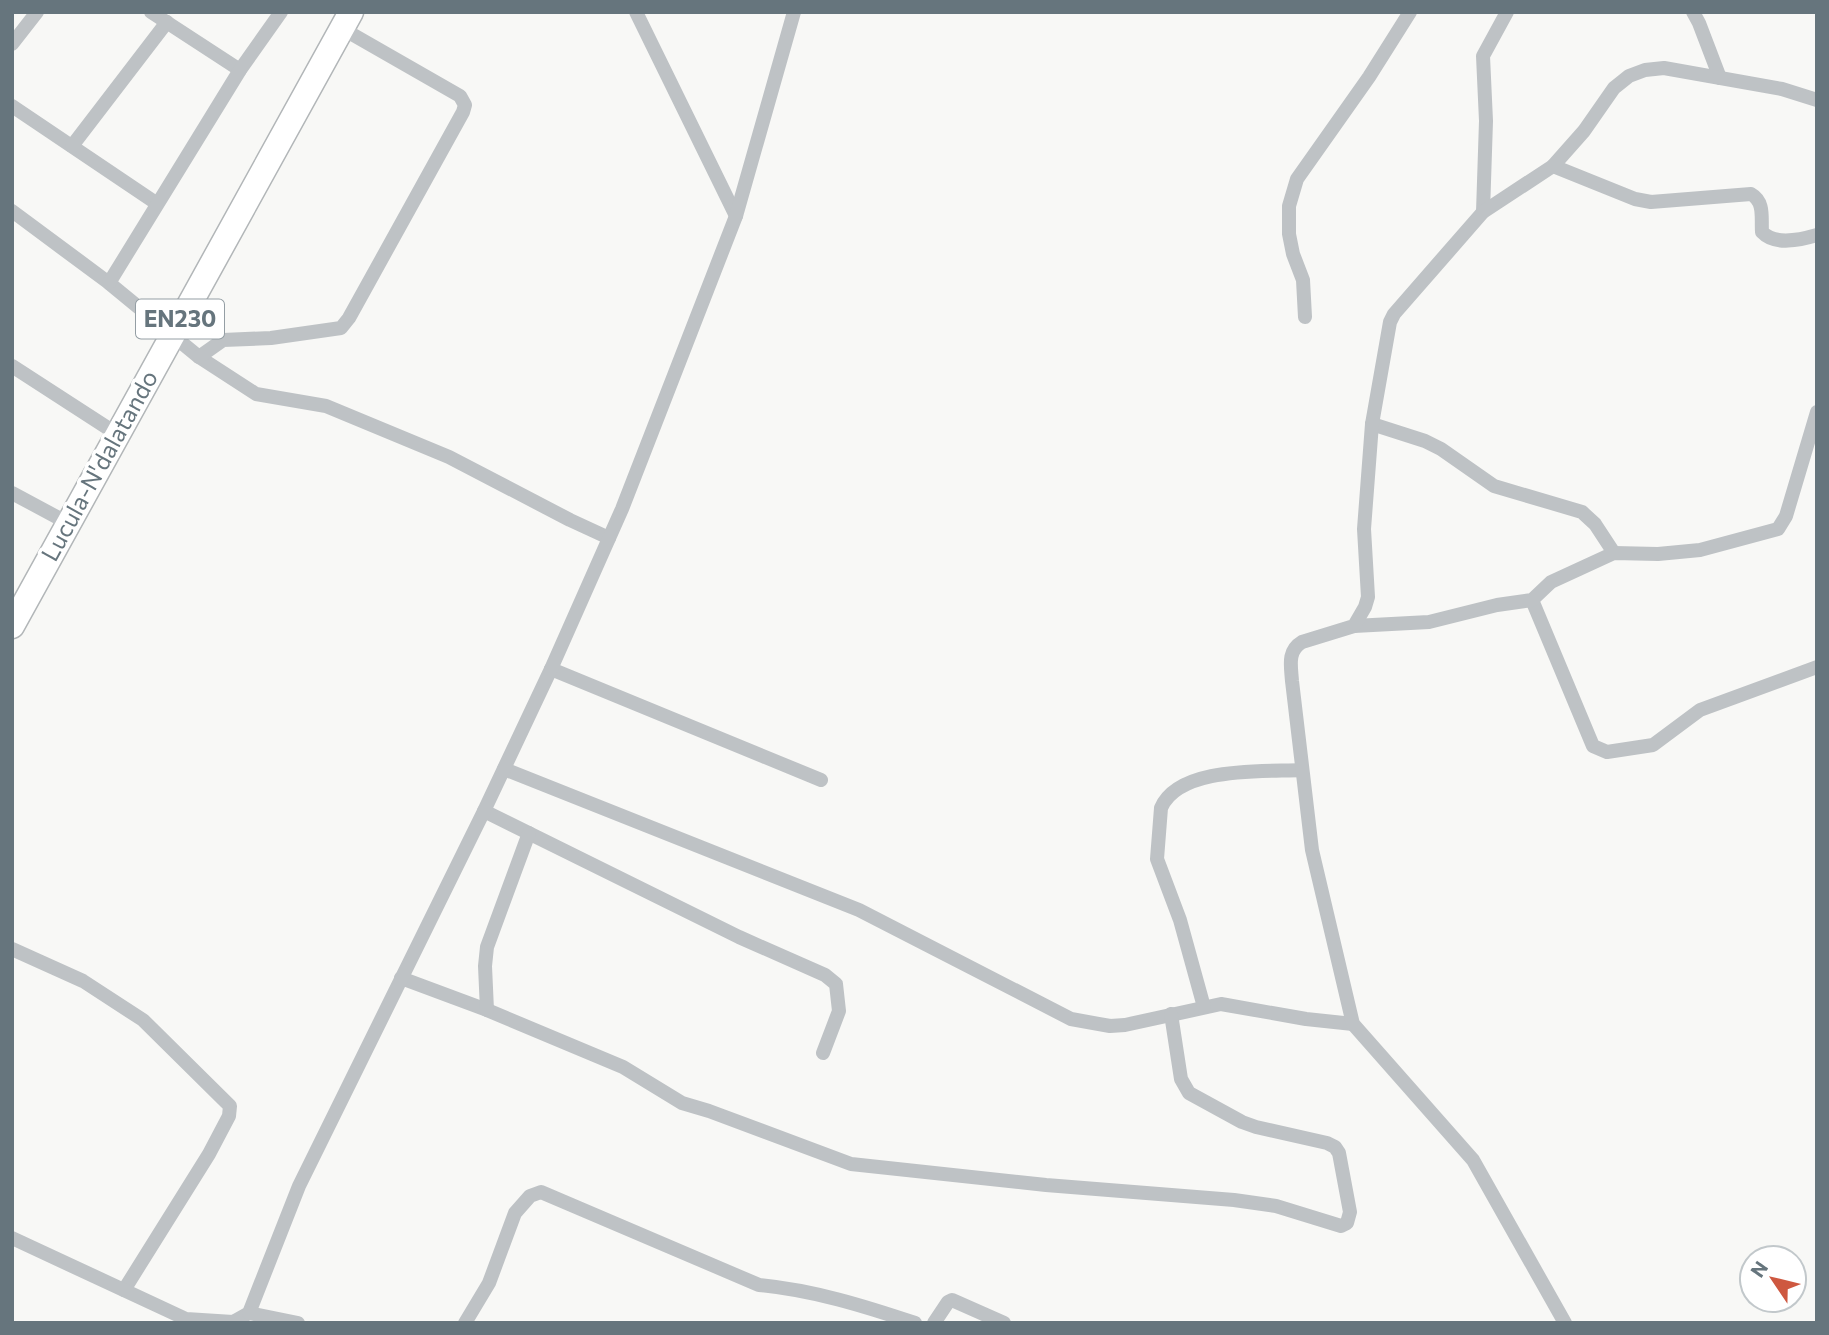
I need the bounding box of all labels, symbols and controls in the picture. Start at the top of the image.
road number: EN230 [136,300,224,338]
street label: Lucula-N'dalatando [34,365,163,566]
north arrow [1738,1244,1808,1314]
text: N [1745,1257,1772,1281]

